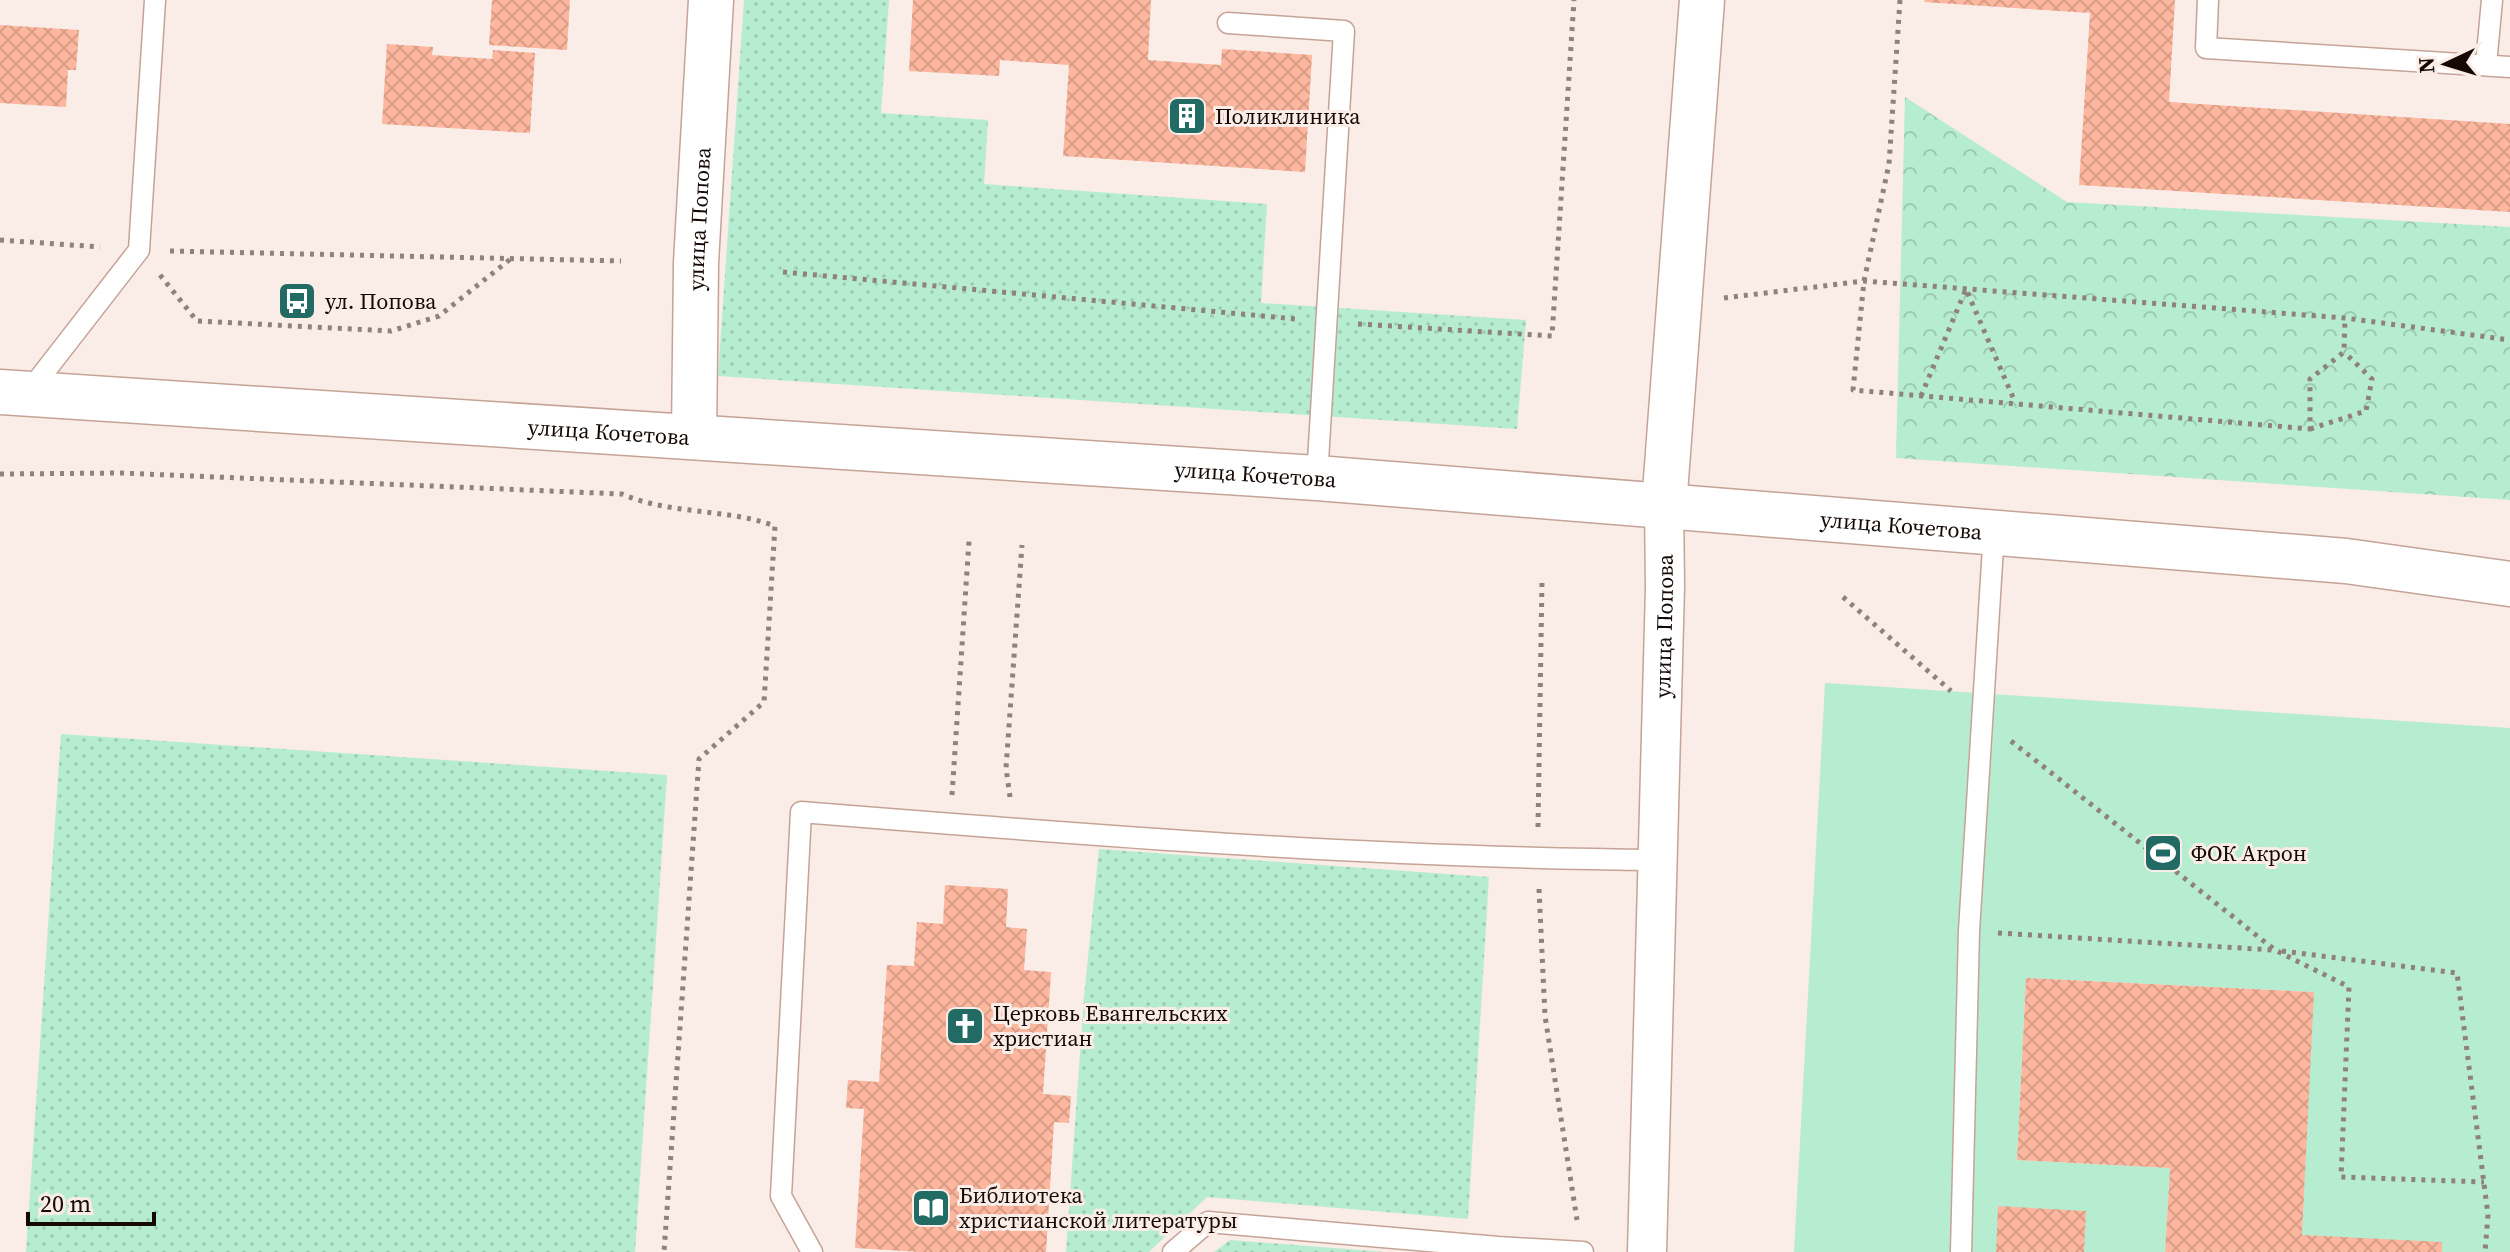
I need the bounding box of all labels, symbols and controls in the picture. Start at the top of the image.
north arrow [2406,24,2486,104]
text: N [2411,56,2442,74]
building icon: Поликлиника [1166,95,1208,137]
place label: Поликлиника [1215,101,1361,131]
street label: улица Попова [681,146,718,291]
bus stop icon: ул. Попова [276,280,318,322]
place label: ул. Попова [325,286,437,316]
street label: улица Кочетова [527,411,691,452]
street label: улица Кочетова [1173,454,1338,495]
street label: улица Кочетова [1819,504,1984,547]
street label: улица Попова [1647,553,1680,699]
sports icon: ФОК Акрон [2142,832,2184,874]
place label: ФОК Акрон [2191,838,2307,868]
place label: Церковь Евангельских христиан [993,998,1228,1053]
church icon: Церковь Евангельских христиан [944,1005,986,1047]
scale bar [28,1176,154,1226]
place label: Библиотека христианской литературы [959,1180,1237,1235]
text: 20 m [40,1187,91,1220]
library icon: Библиотека христианской литературы [910,1187,952,1229]

